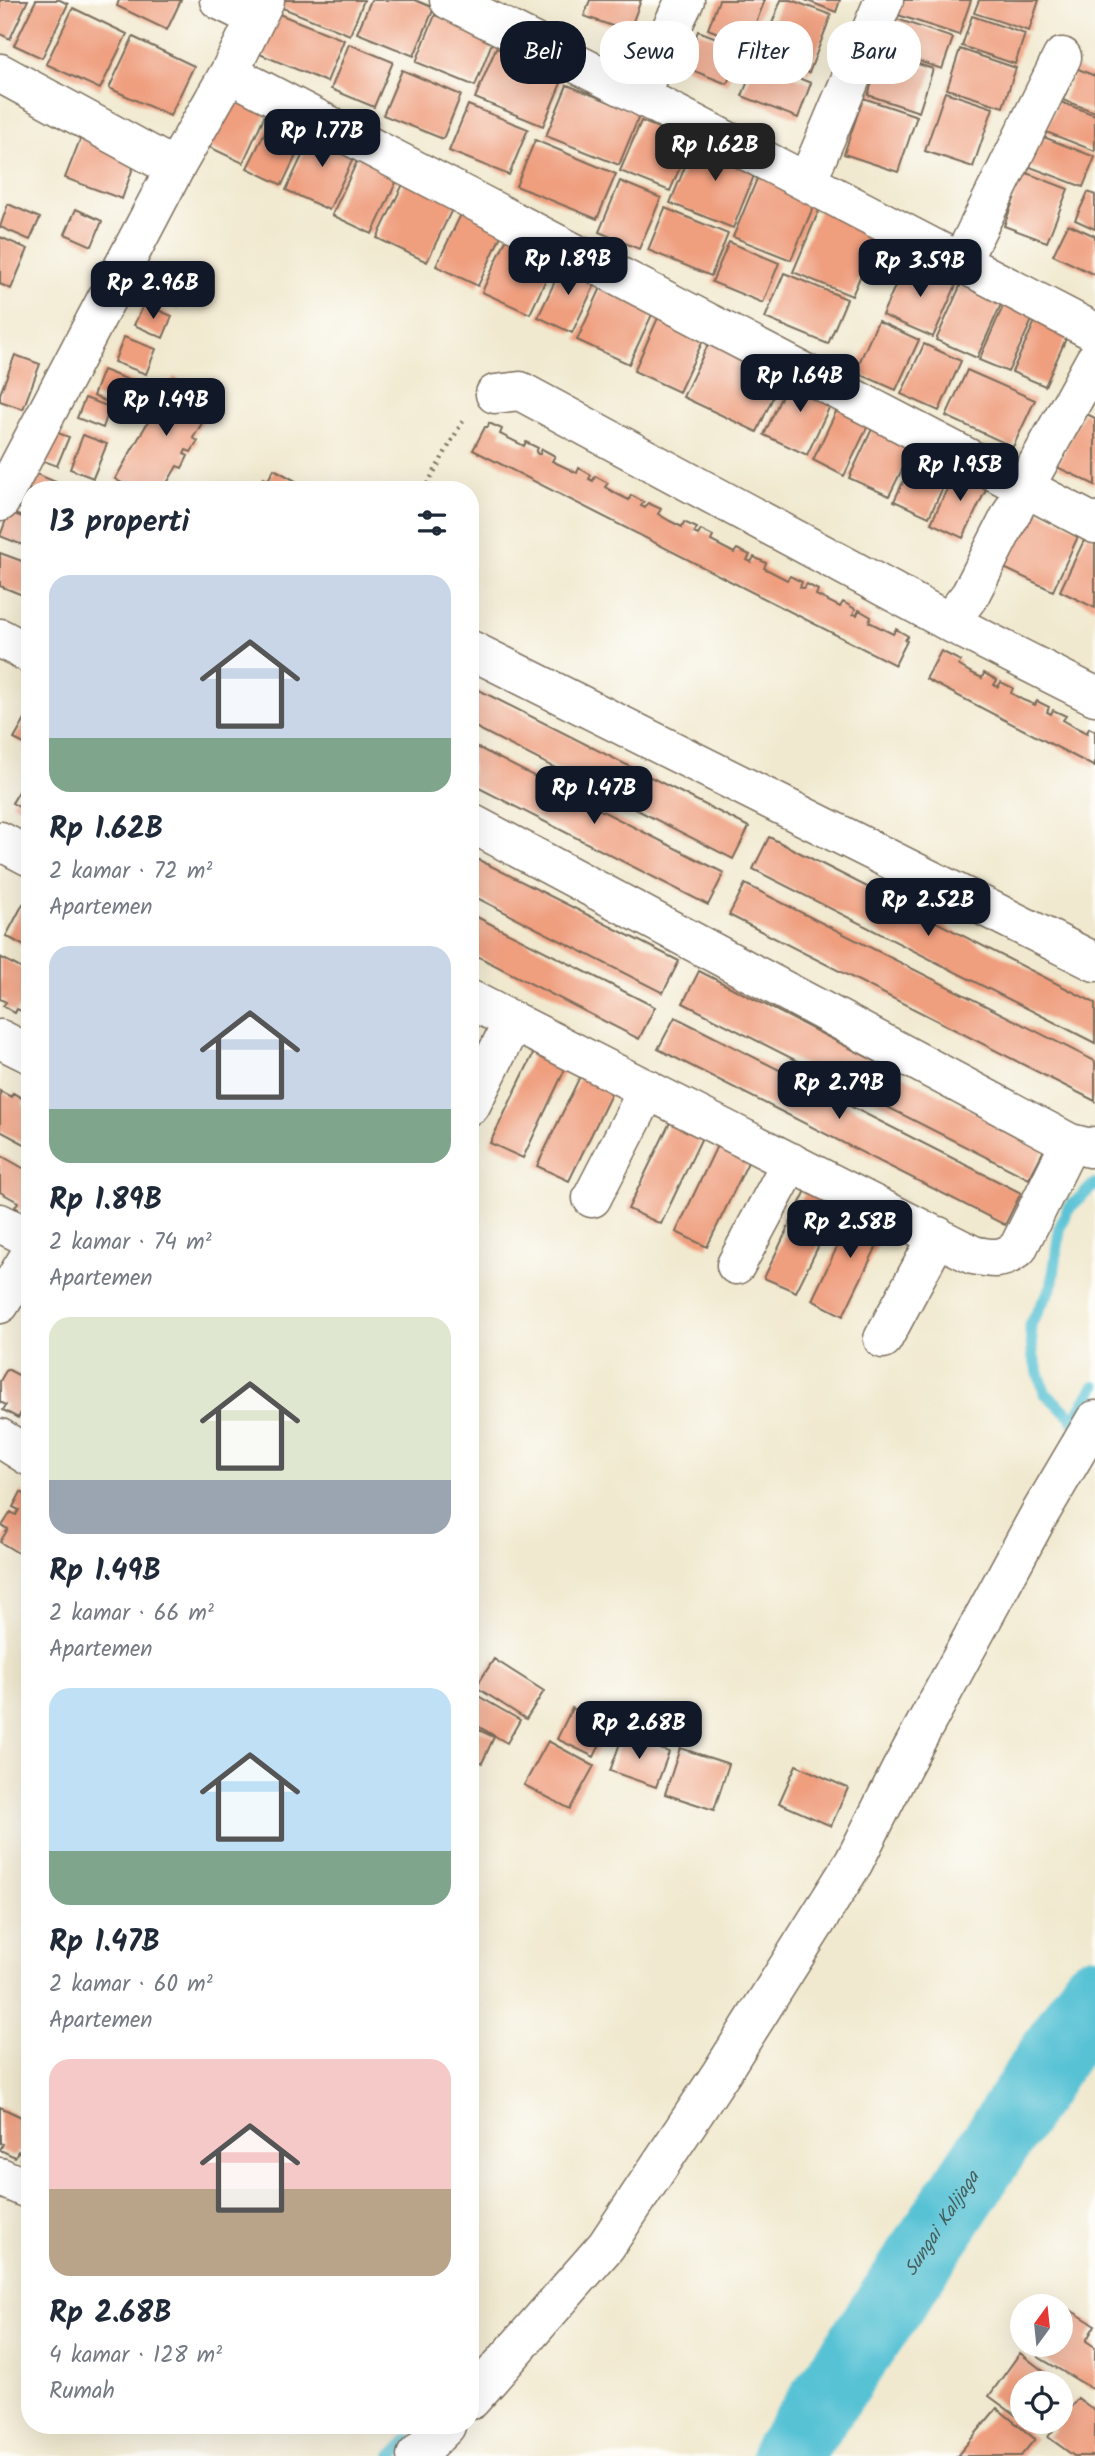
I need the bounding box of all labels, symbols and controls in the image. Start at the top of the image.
chip: Beli [500,21,586,84]
chip: Sewa [600,21,699,84]
chip: Filter [713,21,813,84]
chip: Baru [827,21,921,84]
pin: Rp 1.77B [250,110,394,169]
text: Rp 1.77B [280,114,364,150]
pin: Rp 1.62B [643,124,787,183]
text: Rp 1.62B [671,128,759,164]
pin: Rp 1.89B [496,238,640,297]
pin: Rp 3.59B [848,240,992,299]
text: Rp 1.89B [524,242,612,278]
text: Rp 3.59B [875,244,965,280]
pin: Rp 2.96B [81,262,225,321]
text: Rp 2.96B [107,266,199,302]
pin: Rp 1.64B [728,354,872,414]
text: Rp 1.64B [757,359,843,395]
pin: Rp 1.49B [94,378,238,438]
text: Rp 1.49B [123,383,209,419]
pin: Rp 1.95B [888,444,1032,503]
text: Rp 1.95B [917,448,1003,484]
text: 13 properti [49,499,190,547]
icon: filters [413,504,451,542]
icon: home [187,621,313,747]
pin: Rp 1.47B [522,766,666,826]
text: Rp 1.47B [551,771,637,807]
text: Rp 1.62B [49,806,163,854]
text: 2 kamar · 72 m² [49,854,212,890]
pin: Rp 2.52B [856,878,1000,938]
text: Rp 2.52B [881,883,975,919]
text: Apartemen [49,890,153,926]
icon: home [187,992,313,1118]
pin: Rp 2.79B [767,1062,911,1121]
text: Rp 2.79B [794,1066,884,1102]
text: Rp 1.89B [49,1177,163,1225]
pin: Rp 2.58B [778,1200,922,1260]
text: Rp 2.58B [803,1205,897,1241]
text: 2 kamar · 74 m² [49,1225,212,1261]
text: Apartemen [49,1261,153,1297]
icon: home [187,1363,313,1489]
text: Rp 1.49B [49,1548,161,1596]
text: 2 kamar · 66 m² [49,1596,214,1632]
text: Apartemen [49,1632,153,1668]
pin: Rp 2.68B [567,1702,711,1761]
text: Rp 2.68B [592,1706,686,1742]
icon: home [187,1734,313,1860]
text: Rp 1.47B [49,1919,160,1967]
text: 2 kamar · 60 m² [49,1967,213,2003]
text: Apartemen [49,2003,153,2039]
icon: home [187,2105,313,2231]
water label: Sungai Kalijaga [897,2164,989,2283]
text: Rp 2.68B [49,2290,172,2338]
north arrow [1010,2294,1073,2357]
map controls [1010,2294,1073,2434]
text: 4 kamar · 128 m² [49,2338,222,2374]
button: locate [1010,2371,1073,2434]
text: Rumah [49,2374,115,2410]

